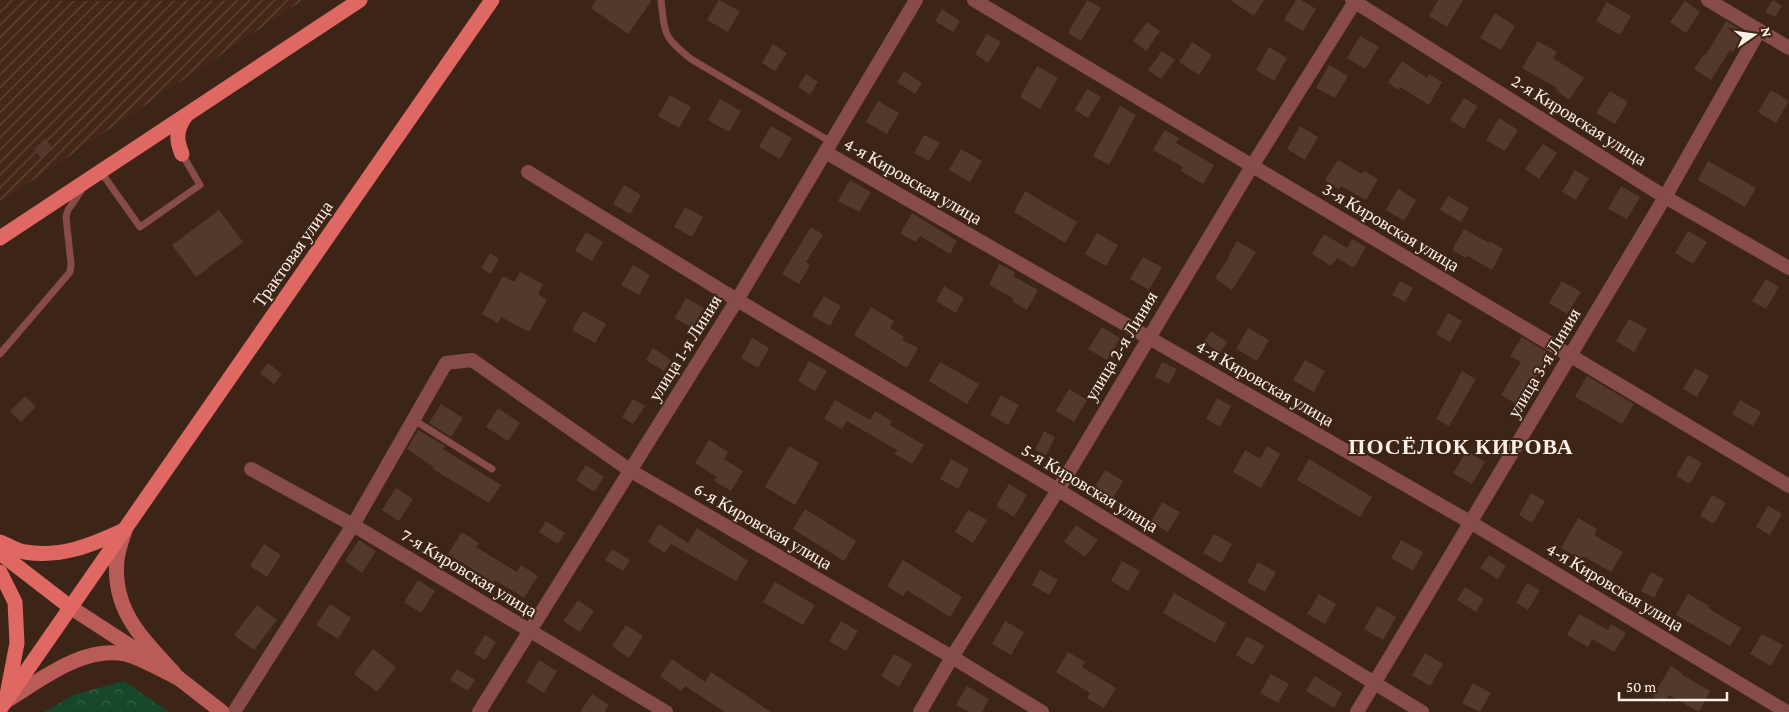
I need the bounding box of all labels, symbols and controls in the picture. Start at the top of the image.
north arrow [1729,10,1779,60]
text: N [1758,26,1776,39]
street label: 2-я Кировская улица [1508,70,1650,170]
street label: 4-я Кировская улица [840,133,986,229]
street label: 3-я Кировская улица [1319,178,1463,276]
street label: Трактовая улица [249,197,337,311]
street label: улица 2-я Линия [1080,288,1162,404]
street label: улица 1-я Линия [644,291,726,405]
street label: улица 3-я Линия [1504,305,1584,421]
street label: 4-я Кировская улица [1192,335,1338,431]
district label: ПОСЁЛОК КИРОВА [1348,434,1574,459]
street label: 5-я Кировская улица [1018,439,1162,537]
street label: 6-я Кировская улица [690,478,836,574]
street label: 7-я Кировская улица [398,525,540,621]
street label: 4-я Кировская улица [1543,538,1687,636]
scale bar [1619,670,1726,702]
text: 50 m [1626,679,1656,695]

